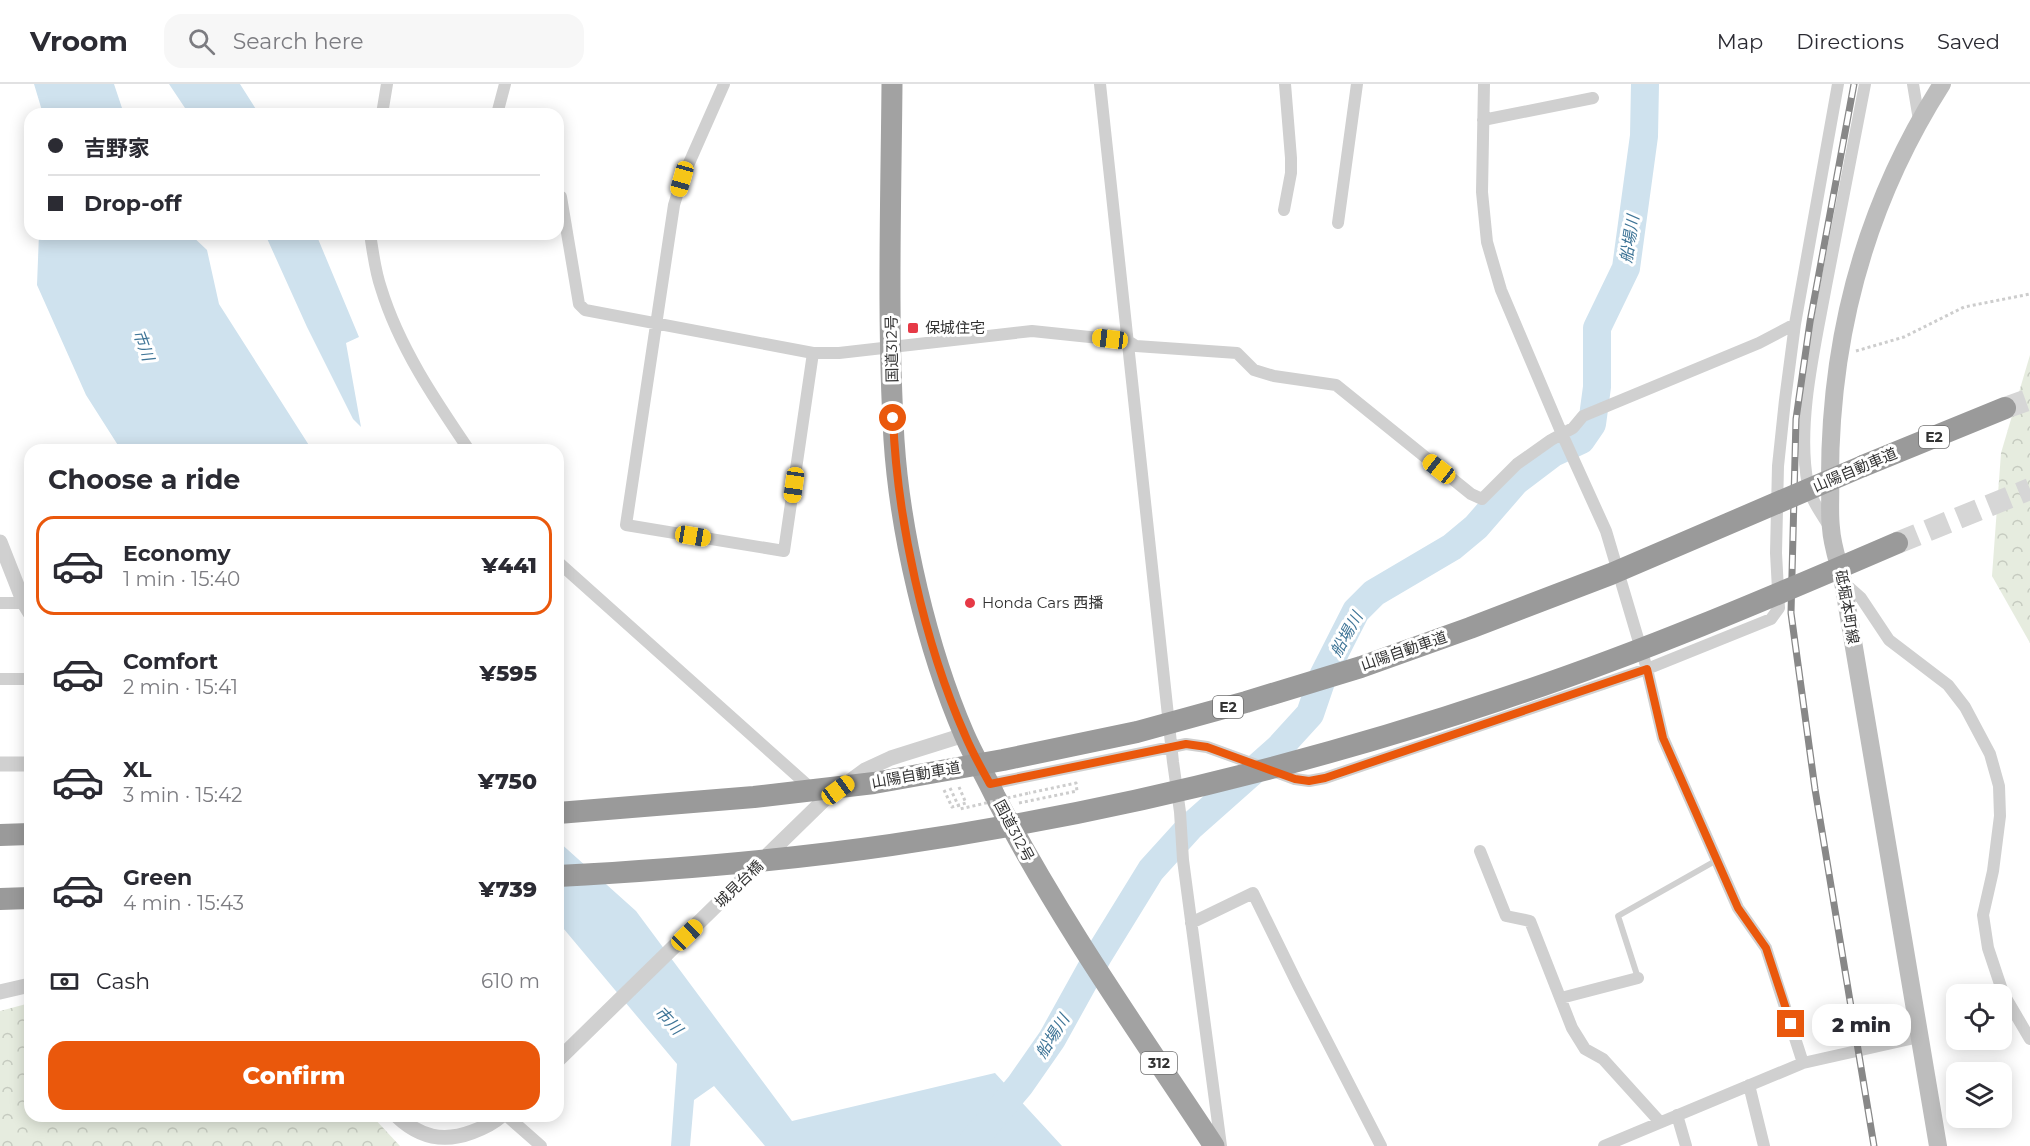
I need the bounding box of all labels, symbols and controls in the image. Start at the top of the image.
search box [164,14,584,68]
text: Vroom [30,24,128,58]
icon: search [185,25,218,58]
text: Search here [233,28,364,55]
text: Map [1717,29,1763,54]
text: Directions [1796,29,1904,54]
text: Saved [1937,29,2000,54]
text: 吉野家 [84,135,150,162]
car [668,159,696,199]
text: Drop-off [84,190,182,217]
water label: 船場川 [1616,212,1643,264]
street label: 国道312号 [881,315,902,383]
place label: 保城住宅 [925,318,985,337]
marker: 保城住宅 [906,321,920,335]
water label: 市川 [129,327,159,365]
car [1091,328,1129,350]
route start [879,404,906,431]
road number: E2 [1919,426,1949,448]
street label: 山陽自動車道 [1810,443,1900,496]
car [1419,451,1459,487]
text: Choose a ride [48,463,240,496]
car [783,466,805,504]
car [674,524,712,548]
icon: car [51,539,105,593]
text: Economy [123,540,231,567]
text: ¥441 [481,552,537,579]
text: 1 min · 15:40 [123,567,240,591]
street label: 砥堀本町線 [1832,568,1863,646]
place label: Honda Cars 西播 [982,593,1103,612]
marker: Honda Cars 西播 [963,596,977,610]
water label: 船場川 [1326,607,1367,660]
street label: 山陽自動車道 [1358,627,1449,674]
icon: car [51,647,105,701]
text: Comfort [123,648,218,675]
text: ¥595 [479,660,537,687]
text: 2 min · 15:41 [123,675,238,699]
road number: E2 [1213,696,1243,718]
icon: car [51,755,105,809]
text: XL [123,756,152,783]
street label: 山陽自動車道 [870,757,962,792]
text: ¥750 [478,768,537,795]
car [818,772,858,808]
text: 3 min · 15:42 [123,783,242,807]
street label: 国道312号 [990,797,1039,865]
street label: 城見台橋 [710,856,767,911]
icon: car [51,863,105,917]
text: Green [123,864,192,891]
text: ¥739 [479,876,537,903]
text: 4 min · 15:43 [123,891,244,915]
car [668,916,706,954]
icon: cash [48,965,81,998]
text: Cash [96,968,150,995]
text: 610 m [481,969,540,993]
map controls [1946,984,2012,1128]
button: locate [1946,984,2012,1050]
water label: 市川 [651,1002,688,1040]
callout: 2 min [1812,1003,1911,1045]
water label: 船場川 [1032,1009,1074,1062]
route end [1777,1010,1804,1037]
text: 2 min [1832,1013,1891,1037]
button: Confirm [48,1041,540,1110]
road number: 312 [1141,1052,1177,1074]
button: layers [1946,1062,2012,1128]

